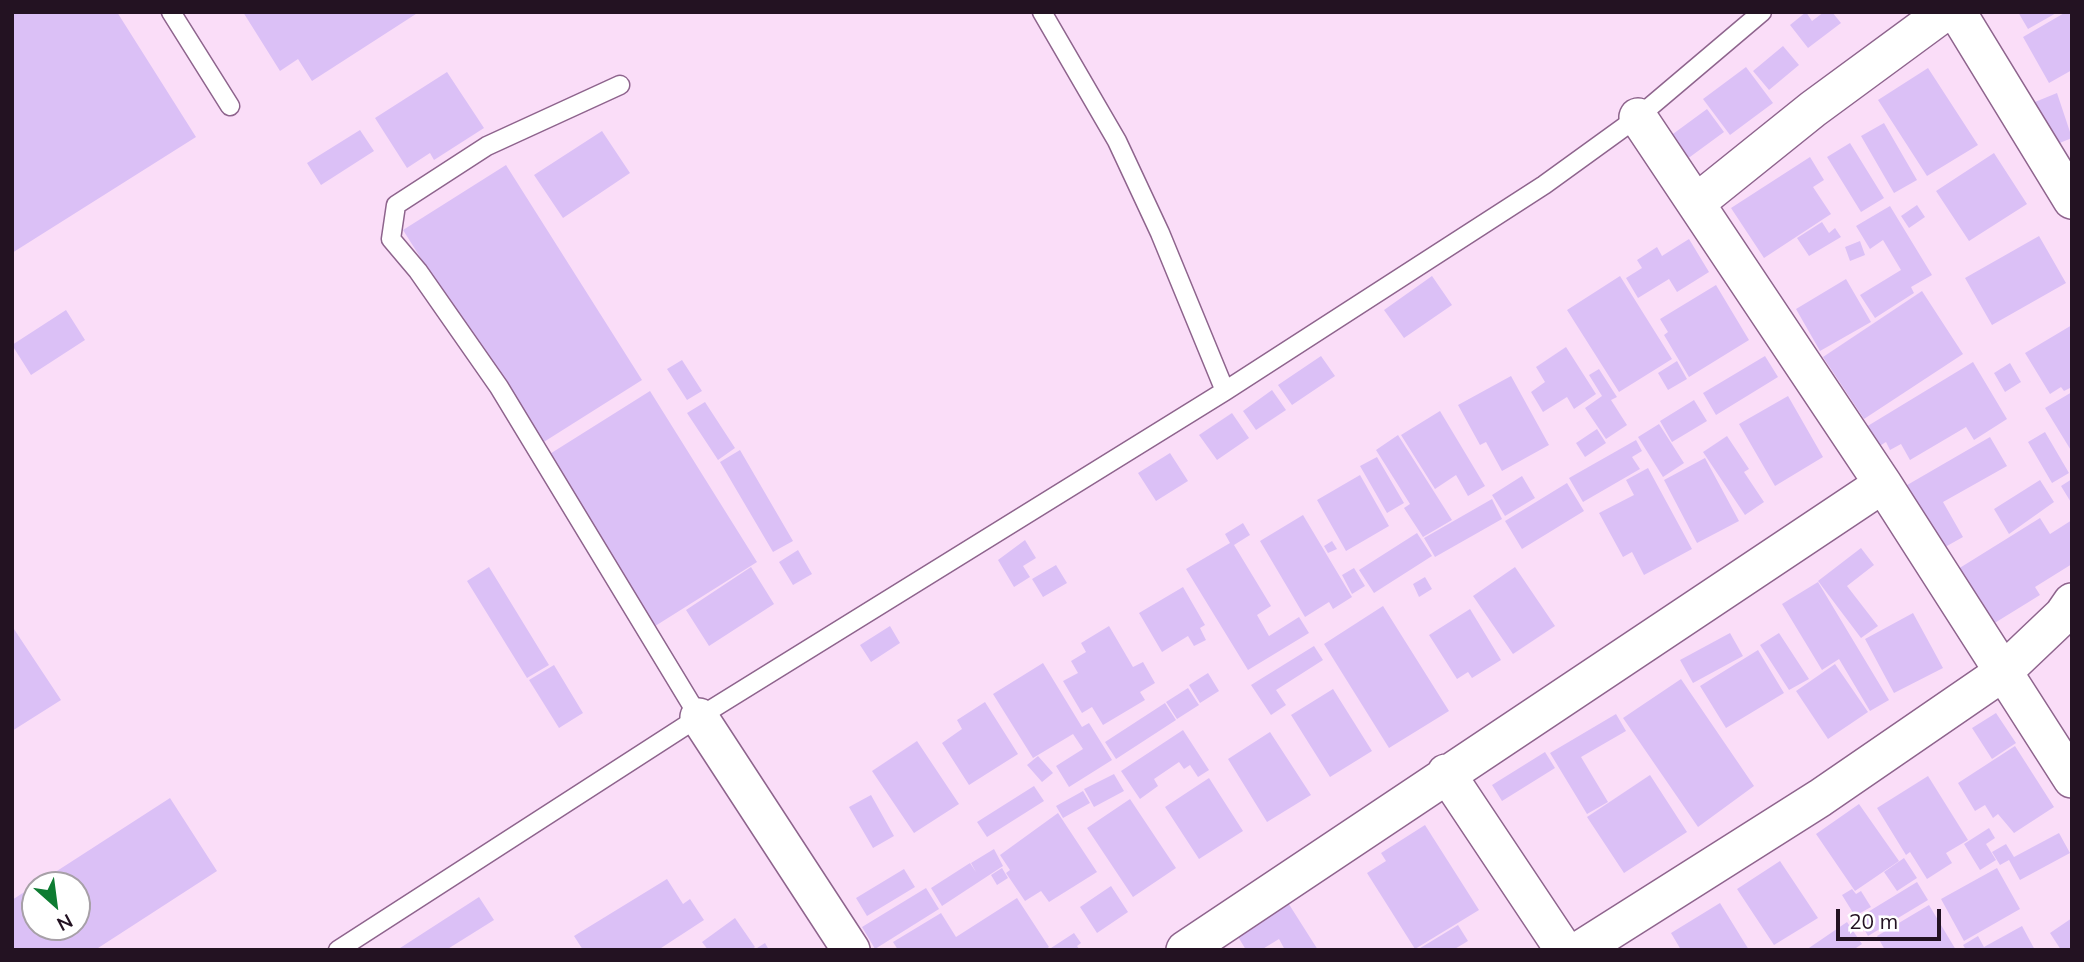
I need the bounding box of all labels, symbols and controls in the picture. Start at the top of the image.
north arrow [21,871,91,941]
scale bar [1839,895,1944,939]
text: 20 m [1849,908,1898,934]
text: N [53,909,77,937]

